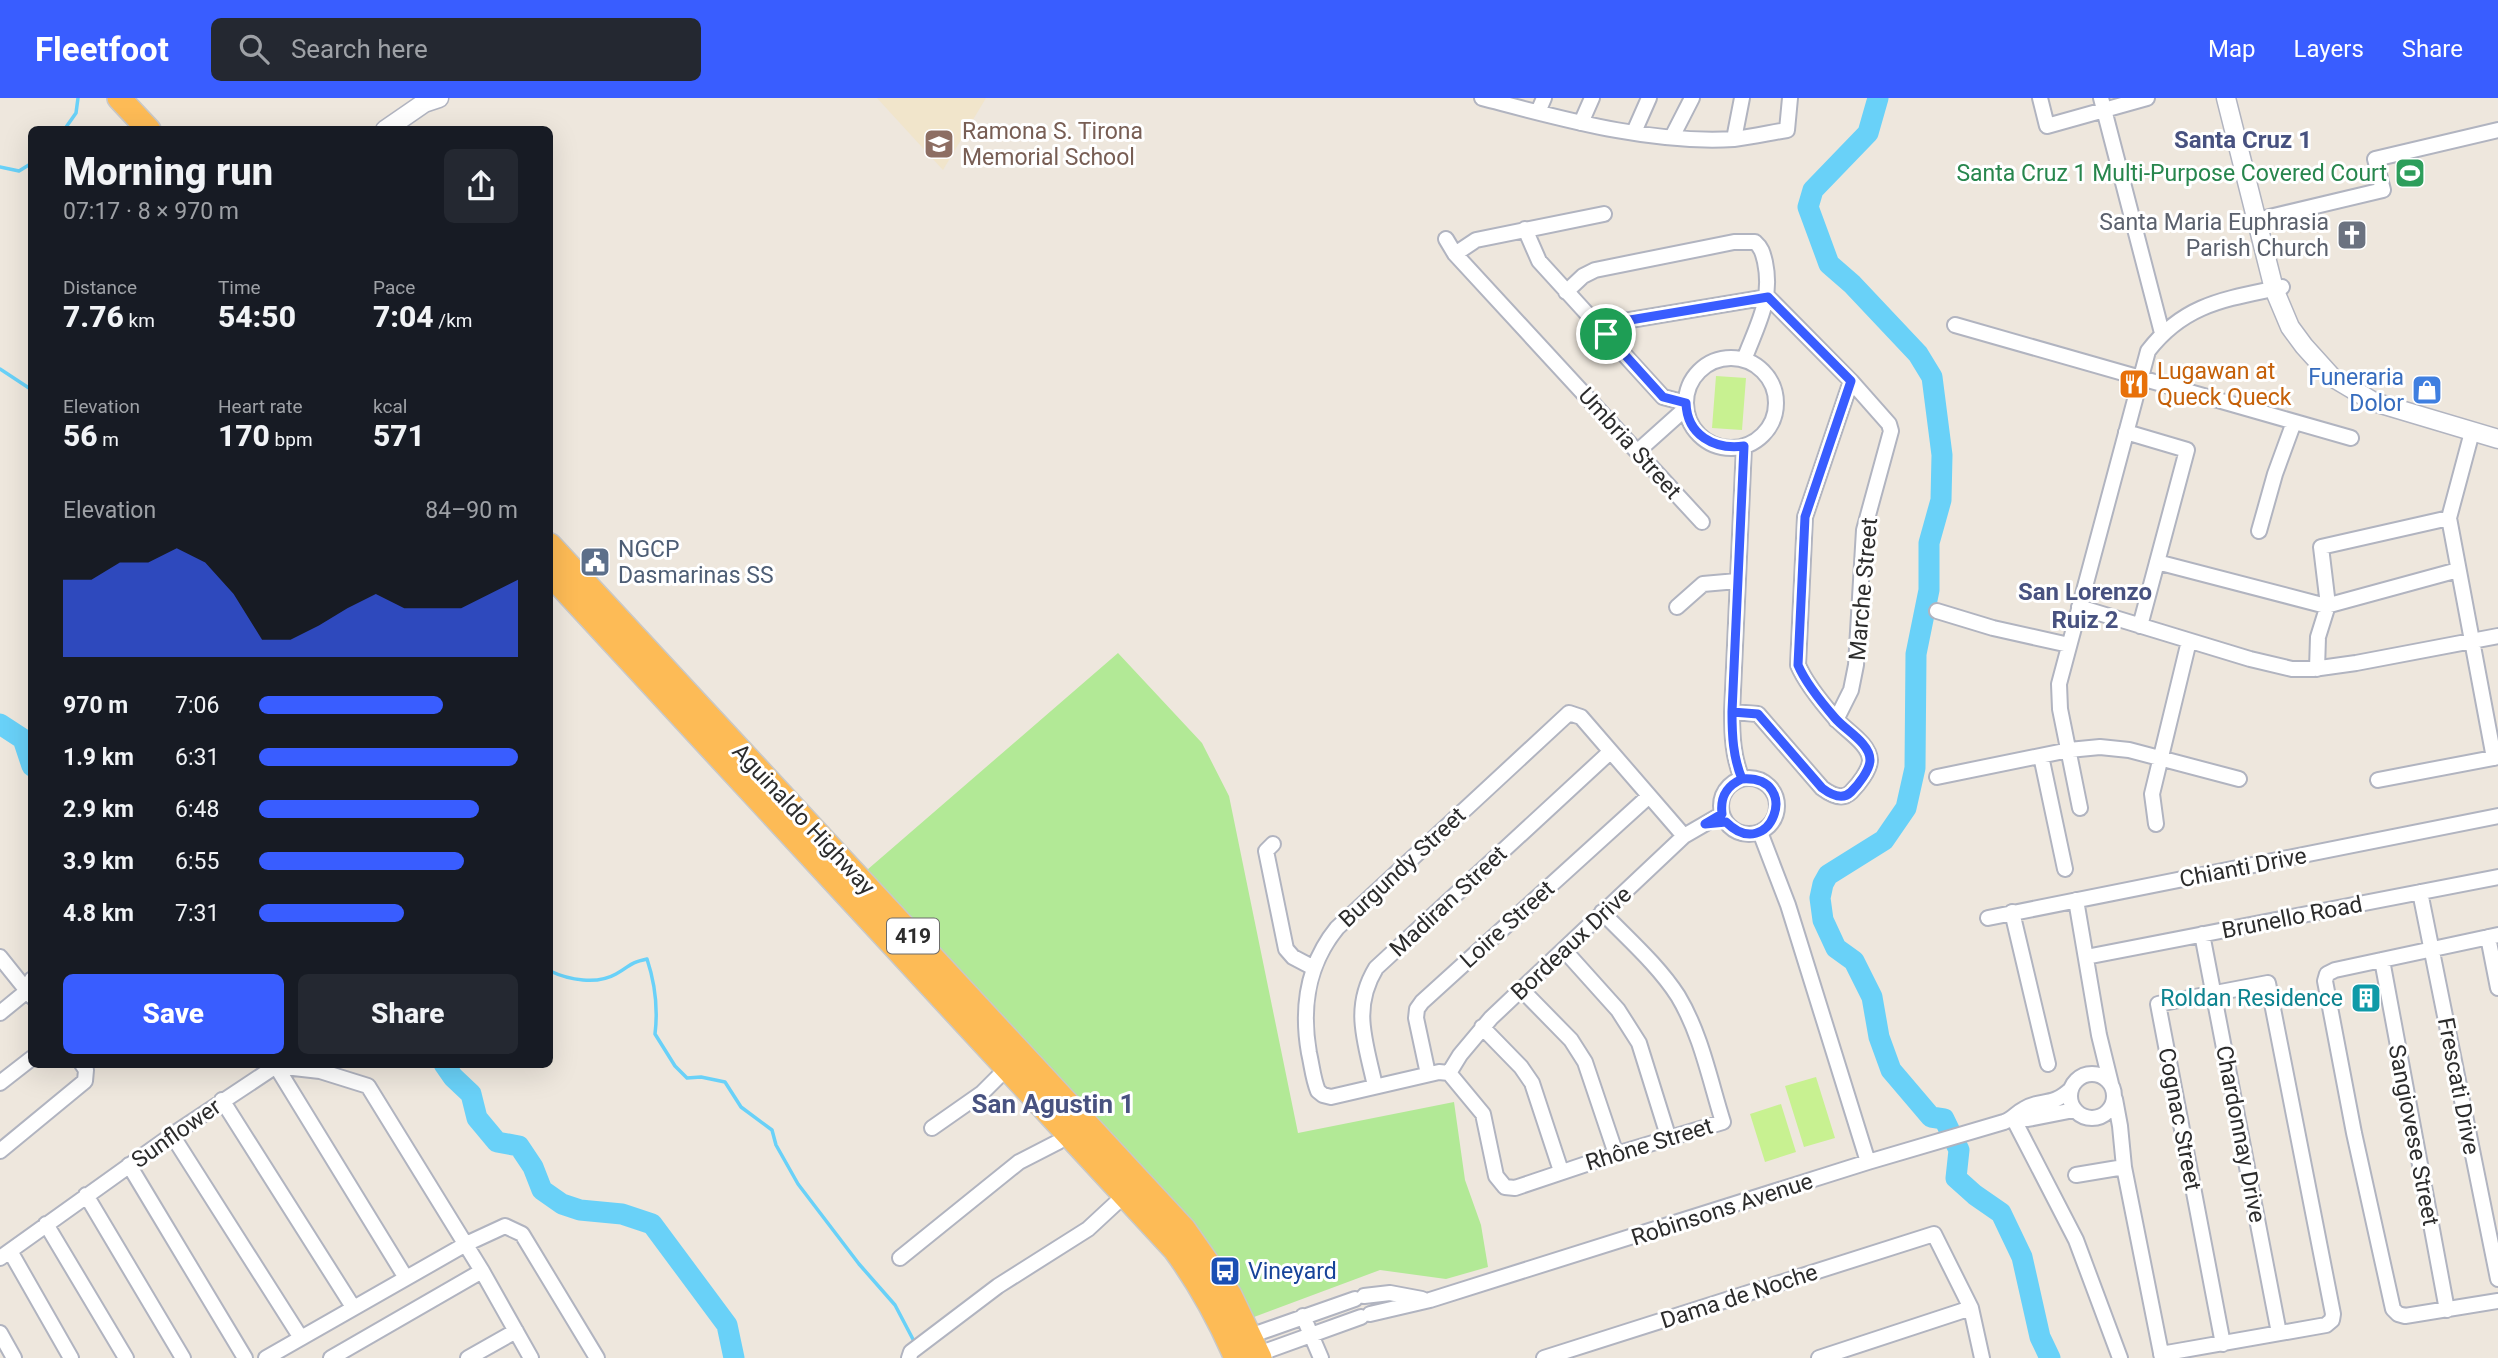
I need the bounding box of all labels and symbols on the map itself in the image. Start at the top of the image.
place label: Ramona S. Tirona Memorial School [962,118,1143,171]
district label: Santa Cruz 1 [2174,126,2312,154]
school or university icon: Ramona S. Tirona Memorial School [922,127,956,161]
sports icon: Santa Cruz 1 Multi-Purpose Covered Court [2393,156,2427,190]
place label: Santa Cruz 1 Multi-Purpose Covered Court [1956,160,2387,187]
place label: Santa Maria Euphrasia Parish Church [2099,209,2329,262]
church icon: Santa Maria Euphrasia Parish Church [2335,218,2369,252]
pin [1576,304,1636,364]
place label: Lugawan at Queck Queck [2157,358,2292,411]
place label: Funeraria Dolor [2308,364,2404,417]
restaurant icon: Lugawan at Queck Queck [2117,367,2151,401]
shop icon: Funeraria Dolor [2410,373,2444,407]
street label: Umbria Street [1573,382,1687,504]
street label: Marche Street [1844,516,1883,662]
place label: NGCP Dasmarinas SS [618,536,774,589]
public building icon: NGCP Dasmarinas SS [578,545,612,579]
district label: San Lorenzo Ruiz 2 [2018,578,2152,634]
street label: Aguinaldo Highway [727,738,881,901]
street label: Burgundy Street [1333,802,1471,933]
street label: Madiran Street [1384,840,1512,962]
street label: Chianti Drive [2177,842,2309,893]
street label: Loire Street [1455,875,1560,974]
street label: Bordeaux Drive [1506,881,1637,1006]
street label: Brunello Road [2220,891,2365,944]
road number: 419 [887,918,939,954]
building icon: Roldan Residence [2349,981,2383,1015]
place label: Roldan Residence [2160,985,2343,1012]
street label: Frescati Drive [2432,1015,2485,1157]
street label: Sangiovese Street [2383,1042,2444,1228]
street label: Chardonnay Drive [2210,1043,2271,1225]
street label: Cognac Street [2152,1046,2207,1193]
district label: San Agustin 1 [972,1089,1134,1119]
street label: Sunflower [127,1093,226,1174]
street label: Rhône Street [1582,1112,1716,1177]
street label: Robinsons Avenue [1628,1167,1816,1252]
bus stop icon: Vineyard [1208,1254,1242,1288]
place label: Vineyard [1248,1258,1337,1285]
street label: Dama de Noche [1657,1258,1821,1335]

